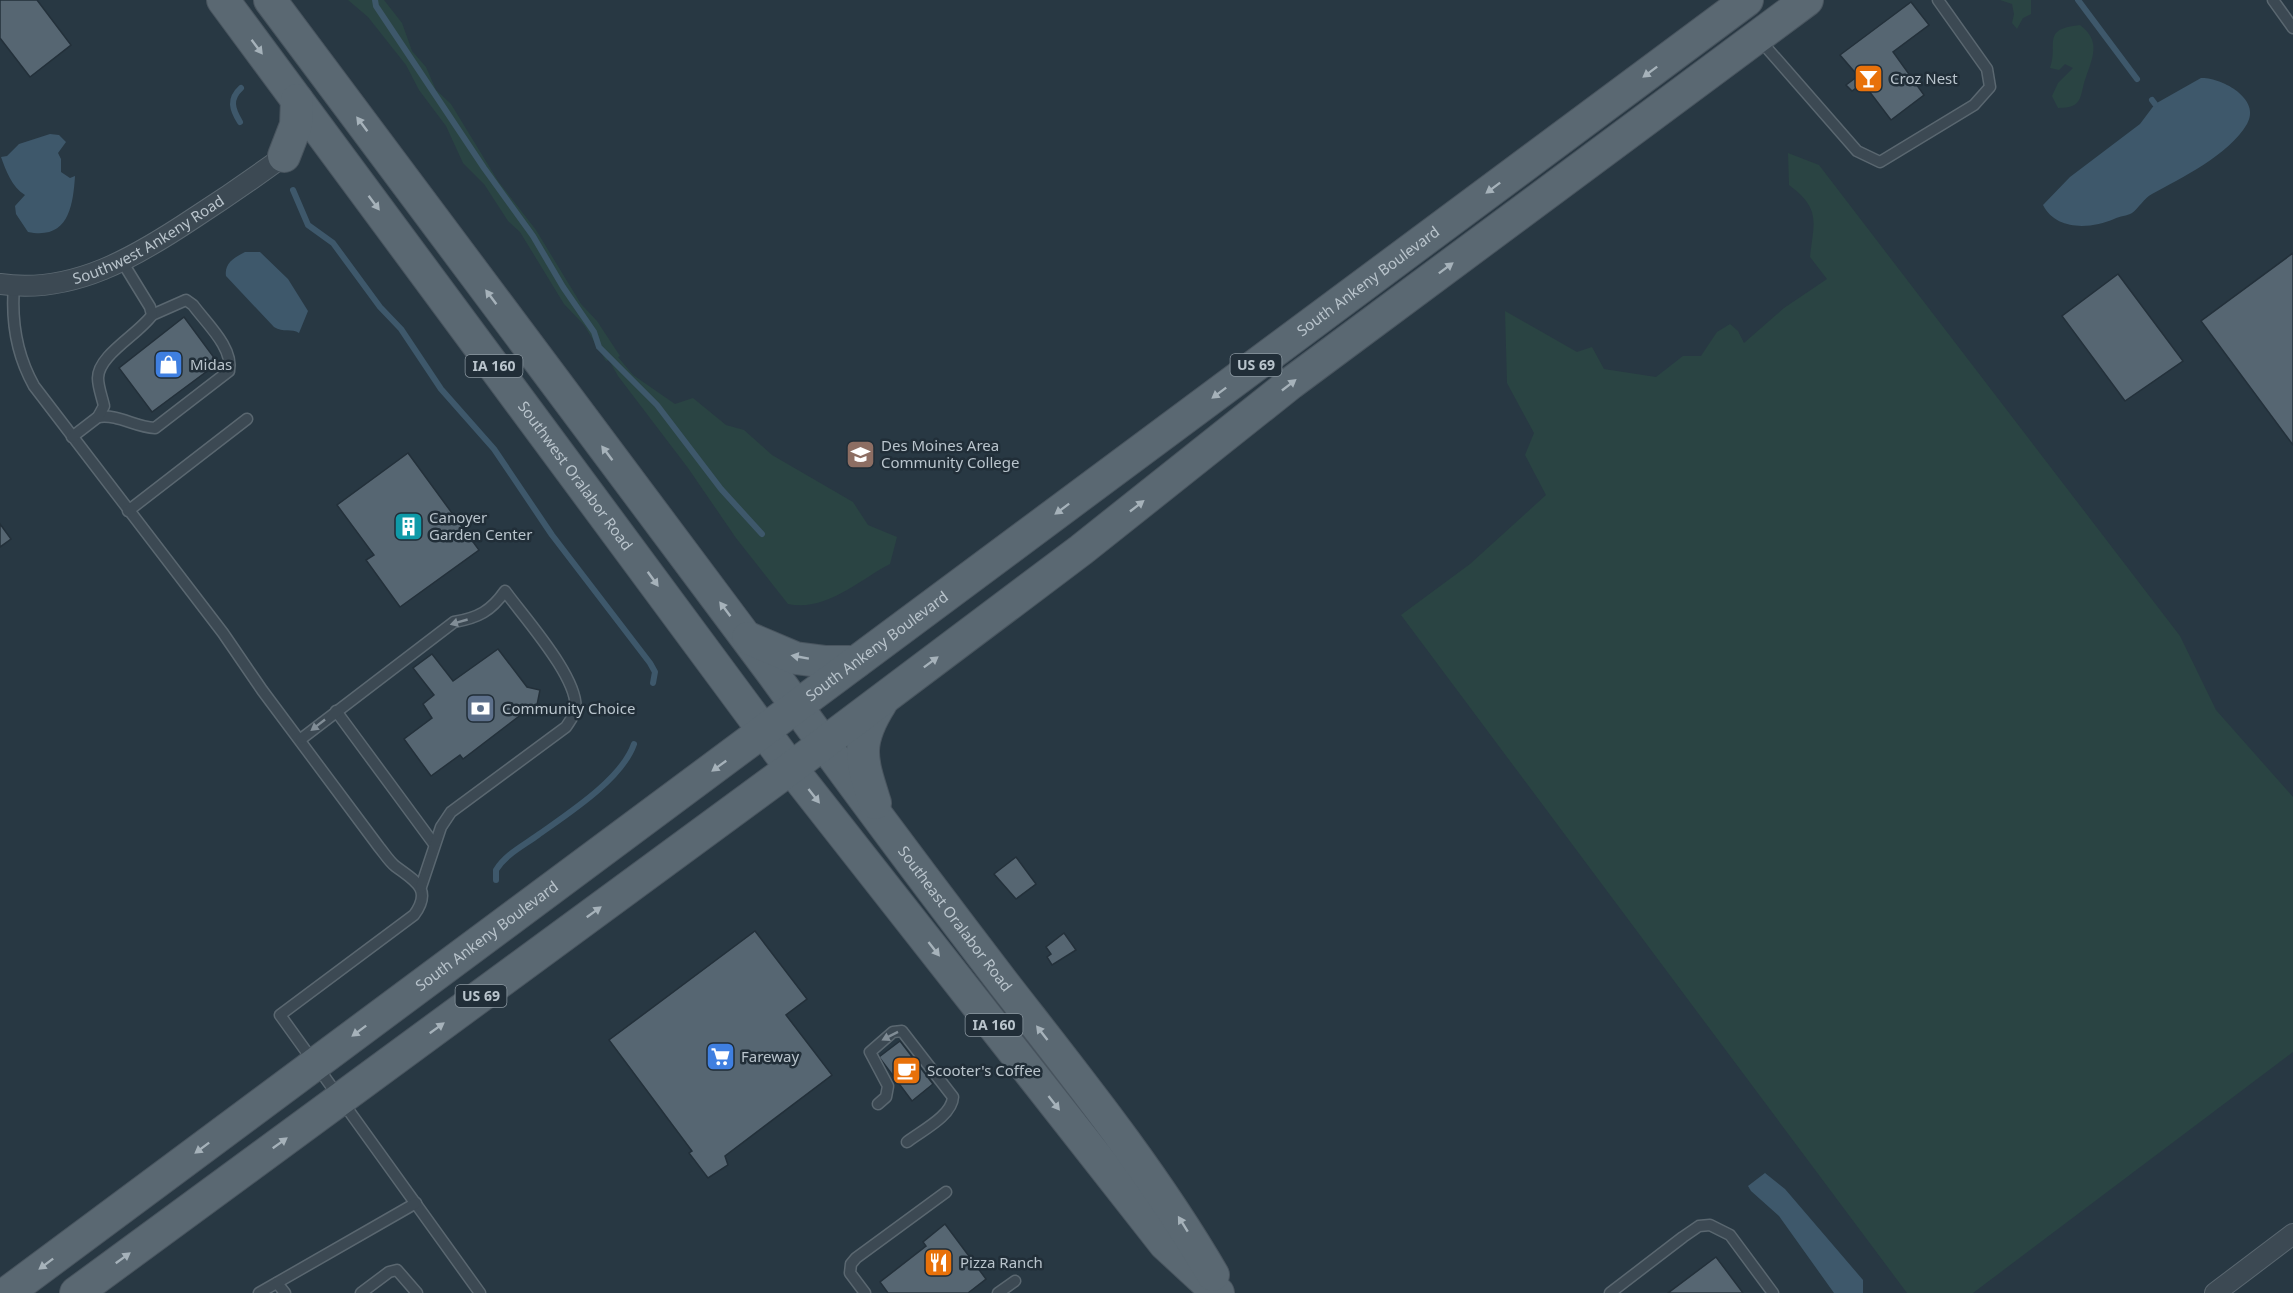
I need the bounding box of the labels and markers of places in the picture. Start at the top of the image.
bar icon: Croz Nest [1853,63,1885,95]
place label: Croz Nest [1890,68,1958,88]
shop icon: Midas [153,349,185,381]
place label: Midas [190,354,232,374]
place label: Des Moines Area Community College [881,435,1019,472]
school or university icon: Des Moines Area Community College [844,439,876,471]
place label: Canoyer Garden Center [429,507,532,544]
building icon: Canoyer Garden Center [392,511,424,543]
bank icon: Community Choice [465,693,497,725]
place label: Community Choice [502,698,635,718]
supermarket icon: Fareway [704,1041,736,1073]
place label: Fareway [741,1046,799,1066]
cafe icon: Scooter's Coffee [890,1055,922,1087]
place label: Scooter's Coffee [927,1060,1041,1080]
restaurant icon: Pizza Ranch [923,1247,955,1279]
place label: Pizza Ranch [960,1252,1043,1272]

